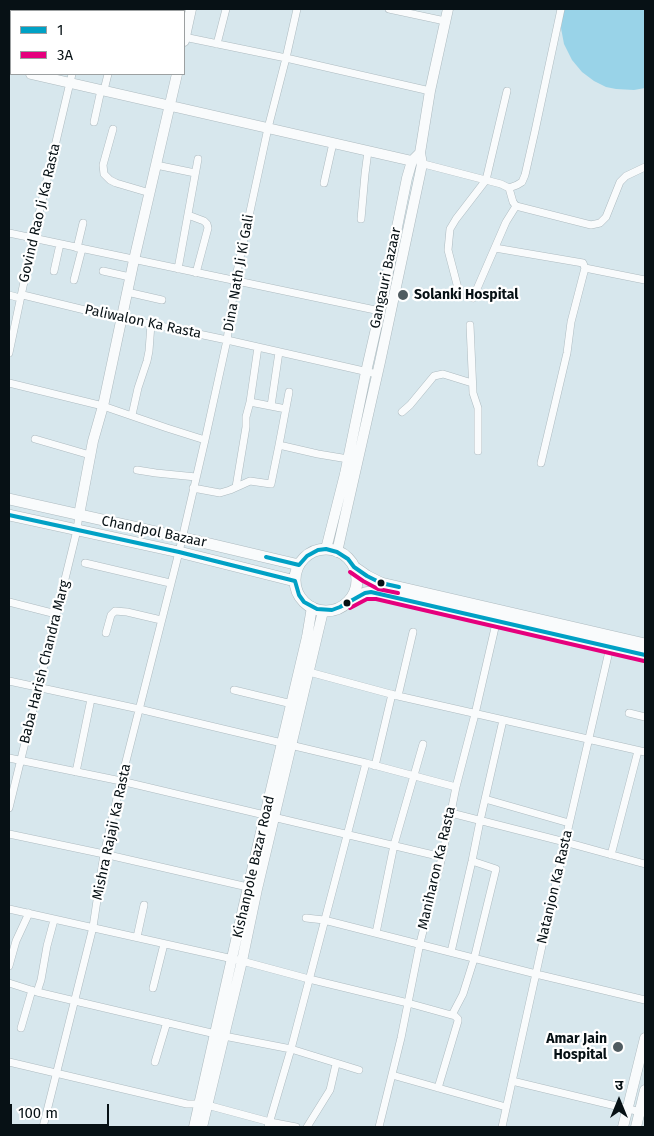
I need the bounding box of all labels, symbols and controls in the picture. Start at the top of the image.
legend [10,10,185,75]
text: 1 [57,21,64,39]
text: 3A [57,46,73,64]
street label: Govind Rao Ji Ka Rasta [16,142,64,284]
street label: Dina Nath Ji Ki Gali [220,213,258,333]
street label: Gangauri Bazaar [367,226,405,330]
place label: Solanki Hospital [414,287,519,303]
marker: Solanki Hospital [396,288,410,302]
street label: Paliwalon Ka Rasta [83,301,203,343]
street label: Chandpol Bazaar [100,513,208,551]
unlabelled marker [376,578,386,588]
street label: Baba Harish Chandra Marg [17,579,73,745]
unlabelled marker [342,598,352,608]
street label: Mishra Rajaji Ka Rasta [89,762,135,902]
street label: Kishanpole Bazar Road [229,794,279,940]
street label: Maniharon Ka Rasta [415,805,459,931]
street label: Natanjon Ka Rasta [534,828,576,946]
place label: Amar Jain Hospital [546,1031,607,1064]
marker: Amar Jain Hospital [611,1040,625,1054]
north arrow [594,1076,644,1126]
text: उ [615,1077,623,1094]
scale bar [12,1094,111,1126]
text: 100 m [18,1104,58,1122]

